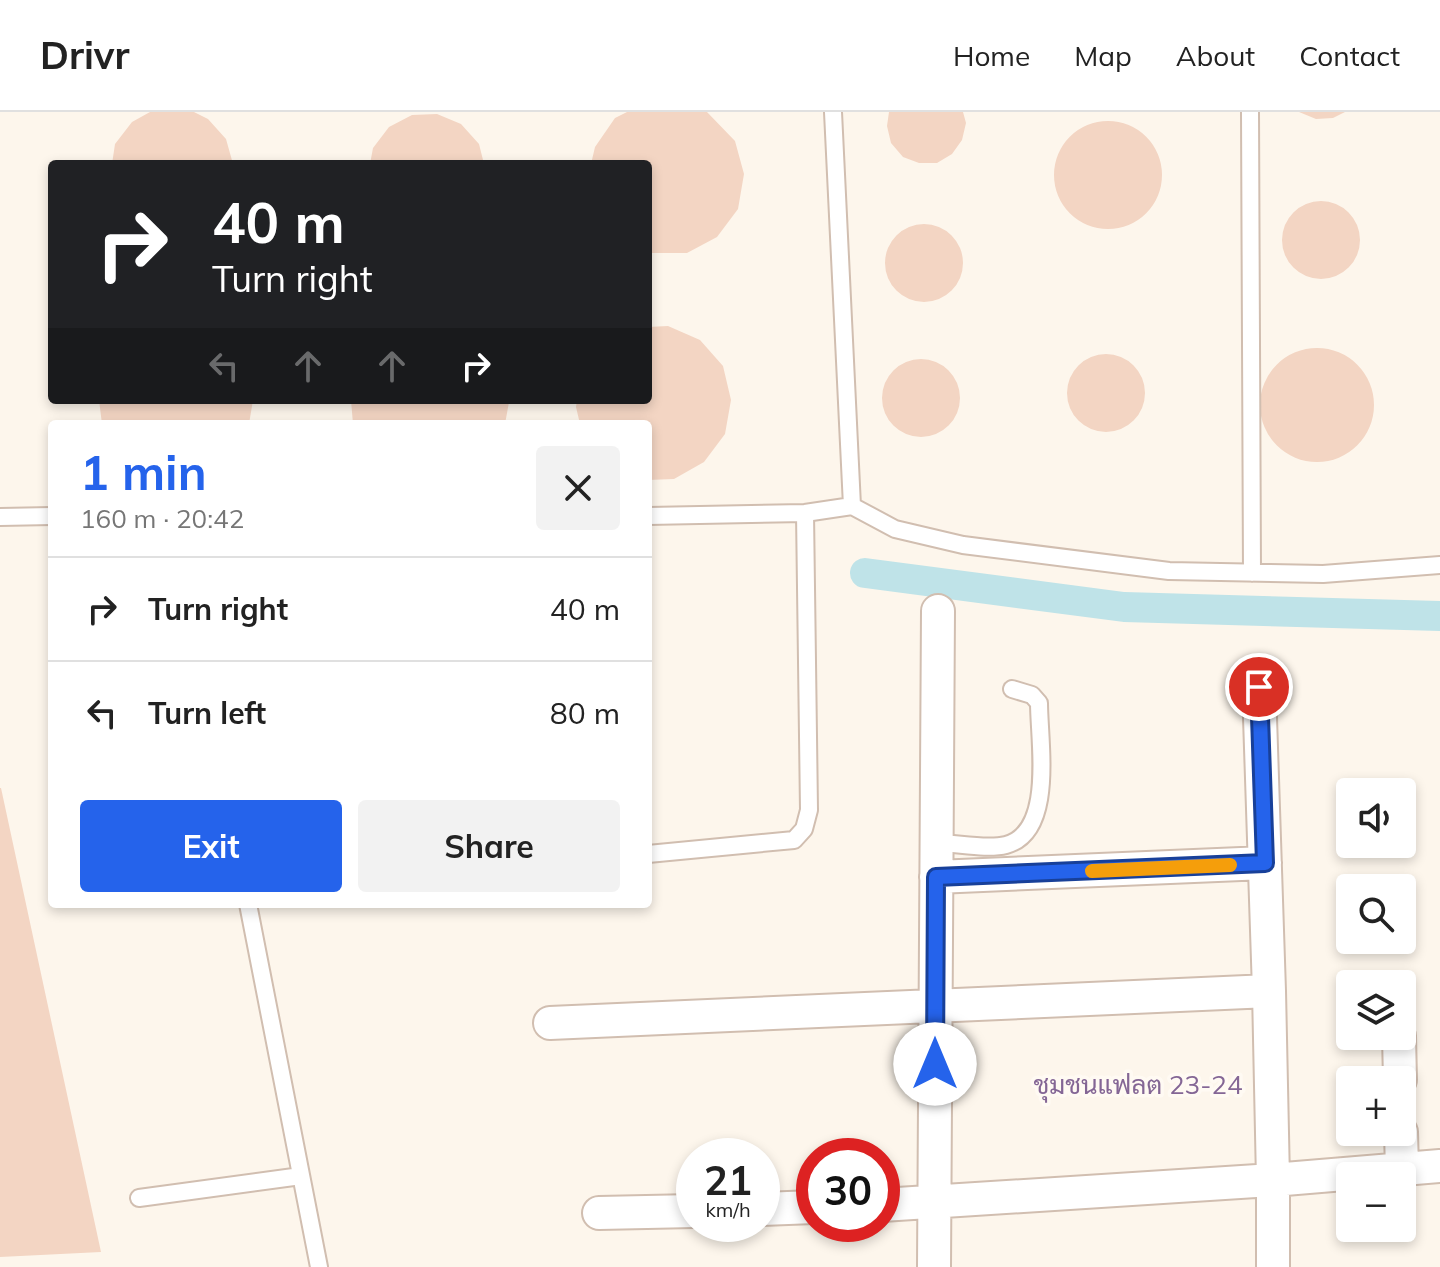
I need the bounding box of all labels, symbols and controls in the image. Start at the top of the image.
text: Drivr [40,31,129,79]
text: Home [953,38,1030,73]
text: Map [1074,38,1132,73]
text: About [1176,38,1255,73]
text: Contact [1299,38,1400,73]
text: 40 m [212,187,345,257]
icon: right [80,192,184,296]
text: Turn right [212,256,373,301]
icon: left [202,344,246,388]
icon: ahead [286,344,330,388]
icon: ahead [370,344,414,388]
icon: right [454,344,498,388]
text: 1 min [80,442,207,502]
button: close [536,446,620,530]
text: 160 m · 20:42 [80,502,244,535]
icon: right [80,587,124,631]
text: Turn right [148,590,288,628]
text: 40 m [550,590,620,628]
pin [1225,653,1293,721]
icon: arrive [1237,665,1281,709]
icon: left [80,691,124,735]
text: Turn left [148,694,266,732]
text: 80 m [550,694,620,732]
map controls [1336,778,1416,1242]
button: sound [1336,778,1416,858]
button: Exit [80,800,342,892]
button: Share [358,800,620,892]
button: search [1336,874,1416,954]
button: layers [1336,970,1416,1050]
position arrow [893,1022,977,1106]
button: + [1336,1066,1416,1146]
district label: ชุมชนแฟลต 23-24 [1034,1068,1243,1103]
speed limit sign: 30 [796,1138,900,1242]
text: 21 [704,1155,752,1205]
button: − [1336,1162,1416,1242]
text: km/h [705,1197,751,1222]

